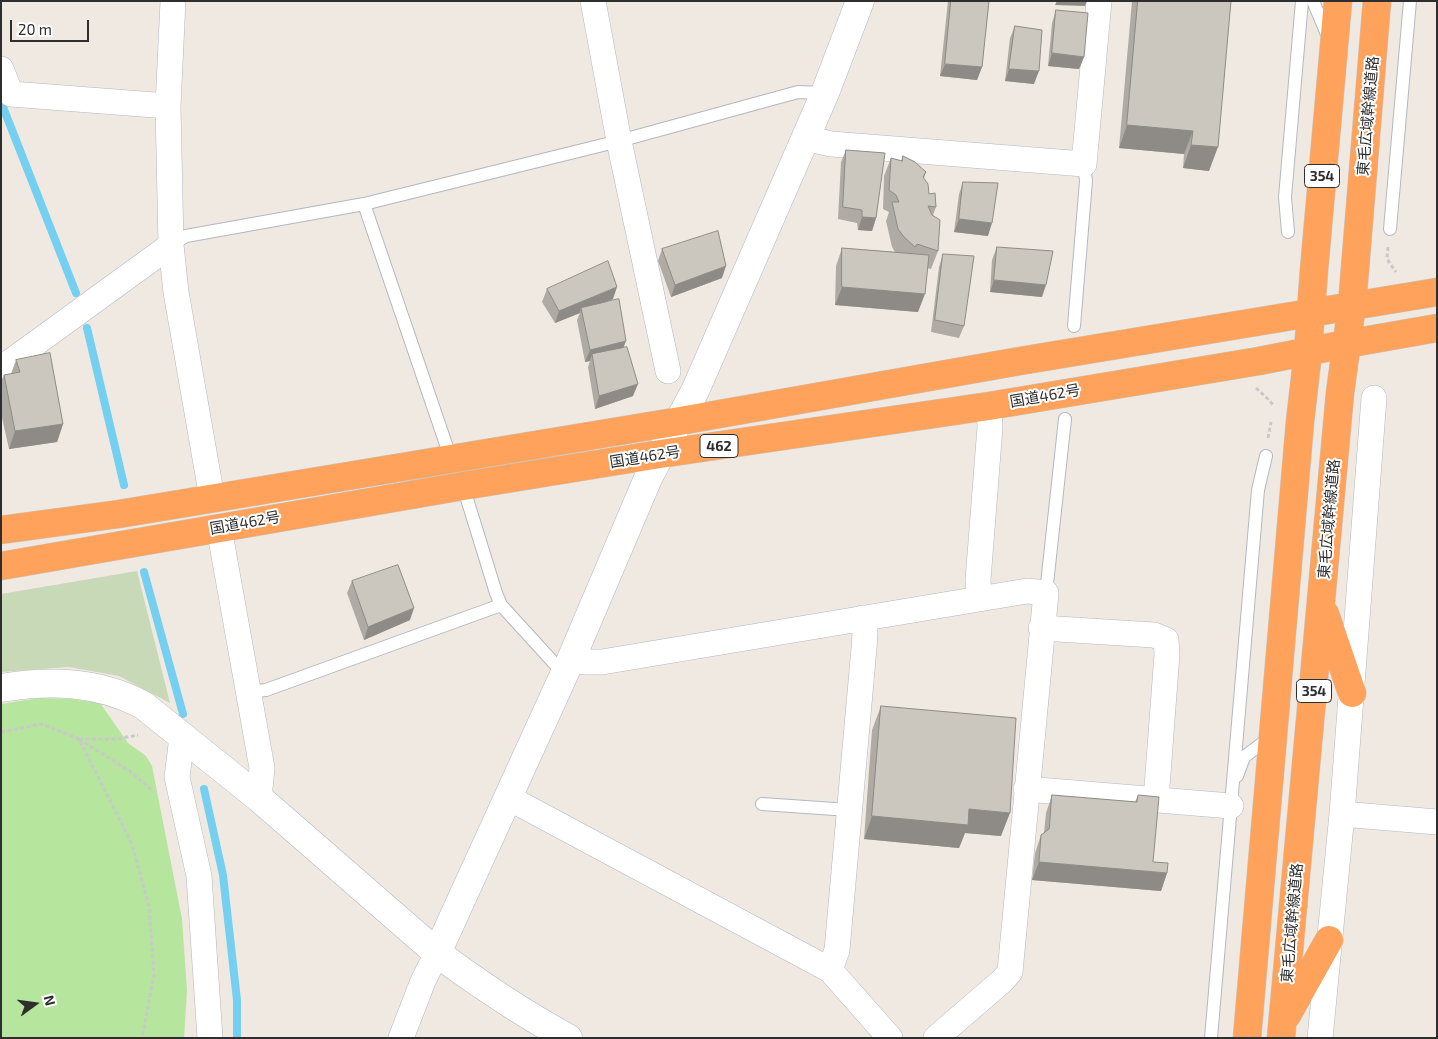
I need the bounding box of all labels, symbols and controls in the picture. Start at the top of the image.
scale bar [12,10,91,42]
text: 20 m [18,20,52,38]
street label: 東毛広域幹線道路 [1354,55,1382,177]
road number: 354 [1304,165,1340,188]
street label: 国道462号 [1008,381,1082,411]
road number: 462 [700,434,738,458]
street label: 国道462号 [608,443,682,471]
street label: 東毛広域幹線道路 [1315,458,1343,580]
street label: 国道462号 [208,508,282,538]
road number: 354 [1296,679,1332,702]
street label: 東毛広域幹線道路 [1278,862,1306,984]
north arrow [10,979,60,1029]
text: N [41,993,60,1007]

